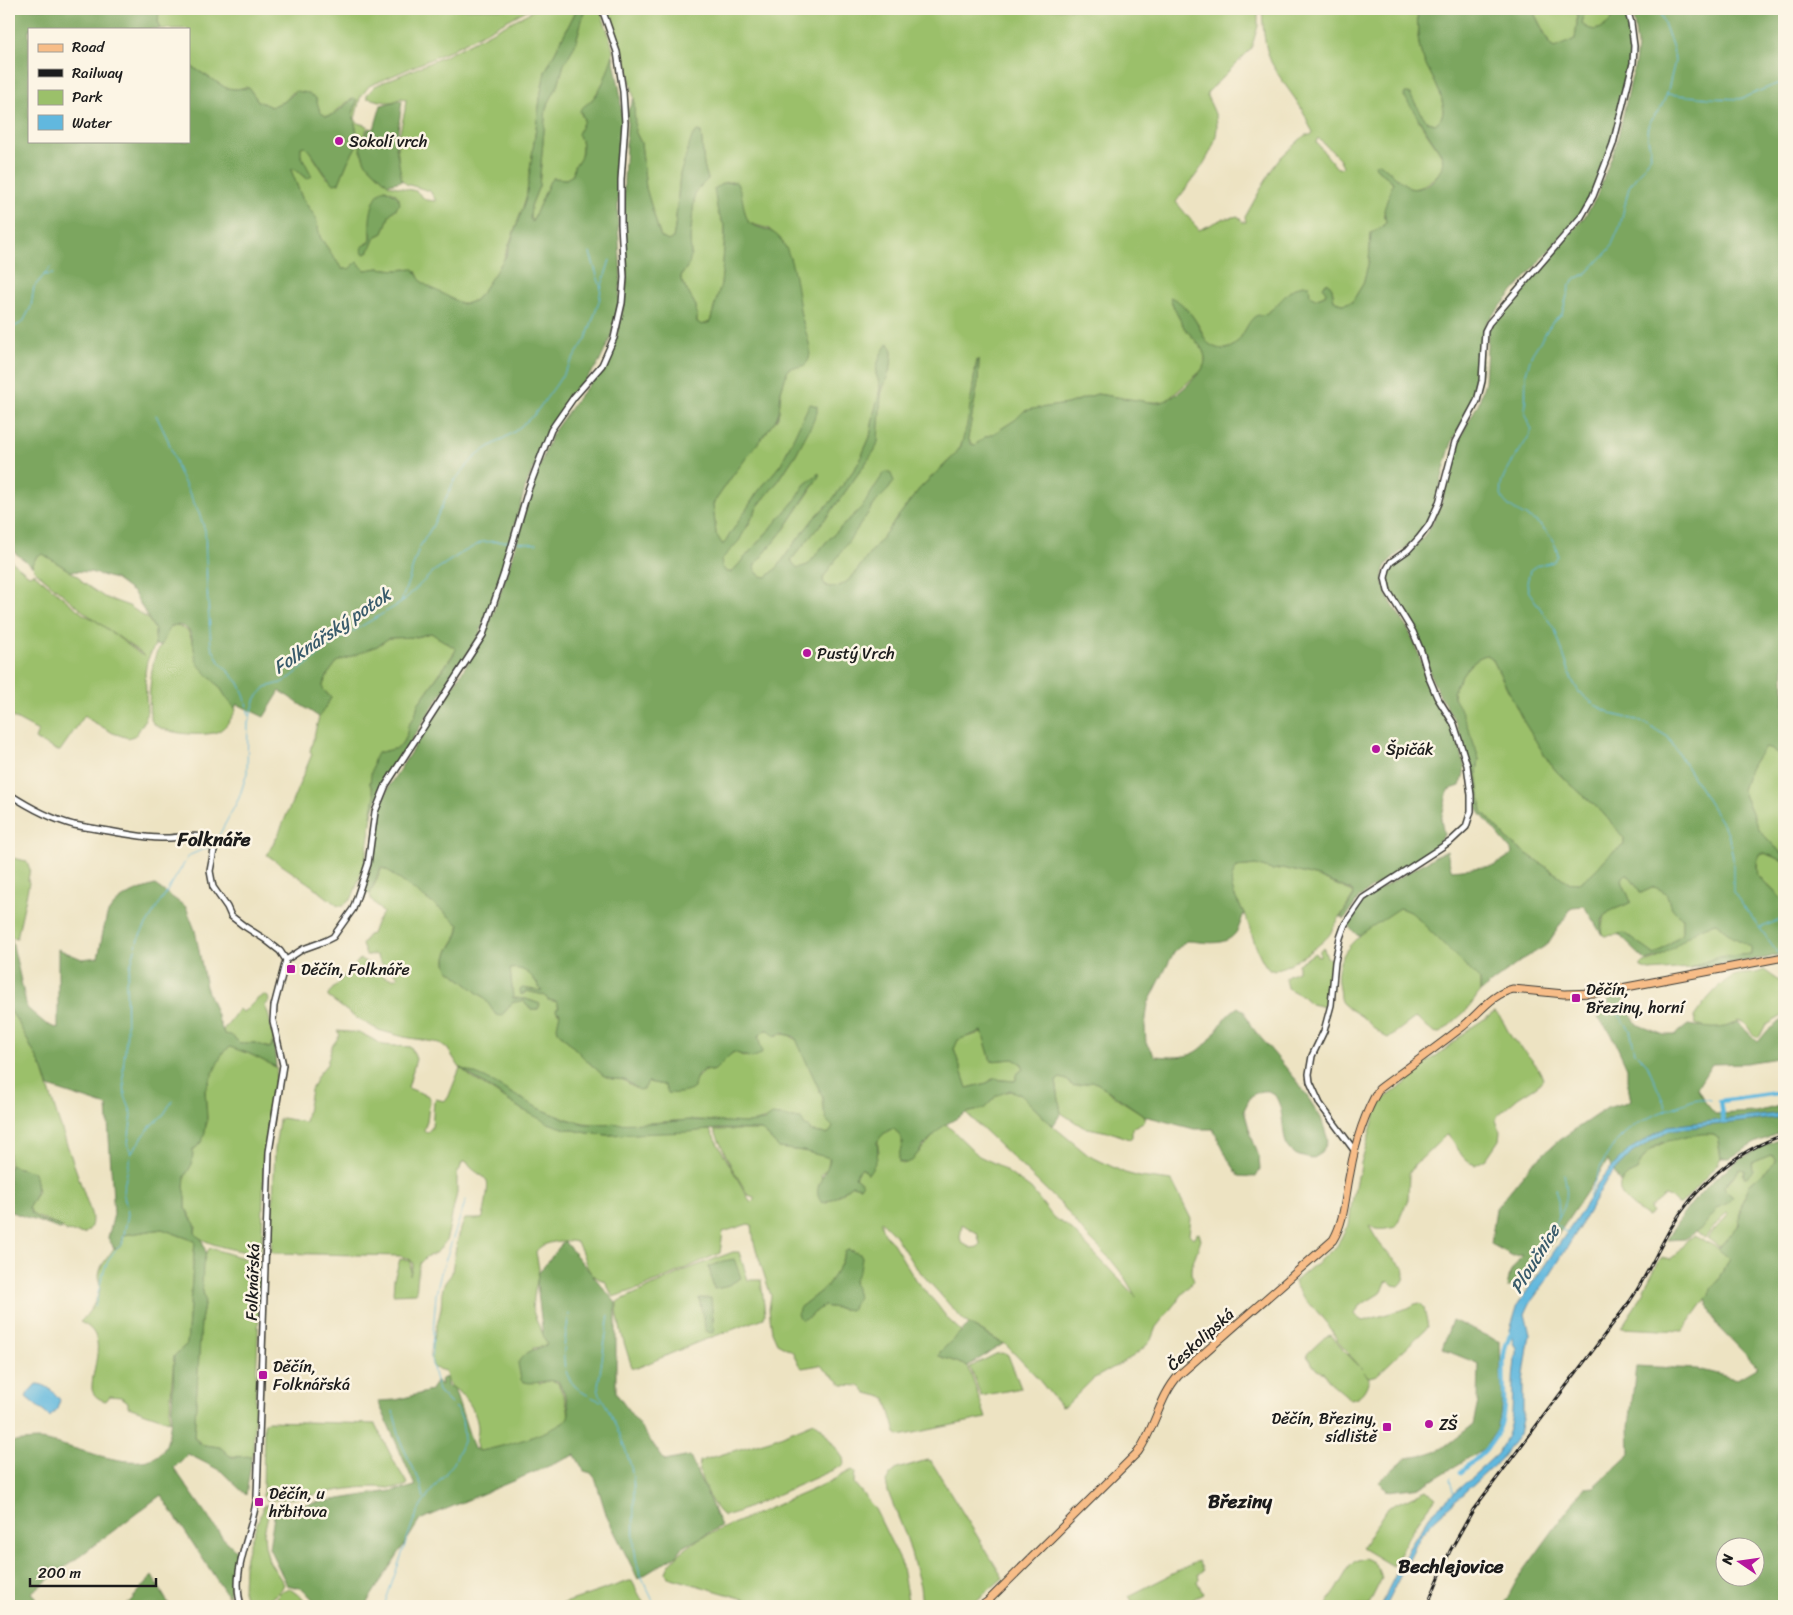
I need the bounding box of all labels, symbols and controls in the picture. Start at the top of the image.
legend [28,28,190,142]
text: Road [72,34,105,60]
text: Railway [72,60,123,86]
text: Park [72,84,103,110]
text: Water [72,110,112,136]
place label: Sokolí vrch [349,127,427,156]
marker: Sokolí vrch [333,135,345,147]
water label: Folknářský potok [266,578,400,683]
place label: Pustý Vrch [817,639,895,668]
marker: Pustý Vrch [801,647,813,659]
place label: Špičák [1386,735,1434,764]
marker: Špičák [1370,743,1382,755]
district label: Folknáře [177,823,251,856]
place label: Děčín, Folknáře [301,955,410,984]
marker: Děčín, Folknáře [285,963,297,975]
place label: Děčín, Březiny, horní [1586,975,1687,1022]
marker: Děčín, Březiny, horní [1570,992,1582,1004]
water label: Ploučnice [1501,1217,1570,1300]
street label: Folknářská [237,1243,268,1321]
street label: Českolipská [1160,1301,1241,1378]
place label: Děčín, Folknářská [273,1352,350,1399]
marker: Děčín, Folknářská [257,1369,269,1381]
place label: Děčín, Březiny, sídliště [1272,1404,1379,1451]
place label: ZŠ [1439,1410,1459,1439]
marker: ZŠ [1423,1418,1435,1430]
marker: Děčín, Březiny, sídliště [1381,1421,1393,1433]
place label: Děčín, u hřbitova [268,1479,327,1526]
district label: Březiny [1208,1485,1273,1518]
marker: Děčín, u hřbitova [253,1496,265,1508]
north arrow [1716,1538,1766,1588]
district label: Bechlejovice [1398,1550,1504,1583]
text: N [1714,1551,1741,1568]
scale bar [30,1555,156,1587]
text: 200 m [38,1560,82,1586]

